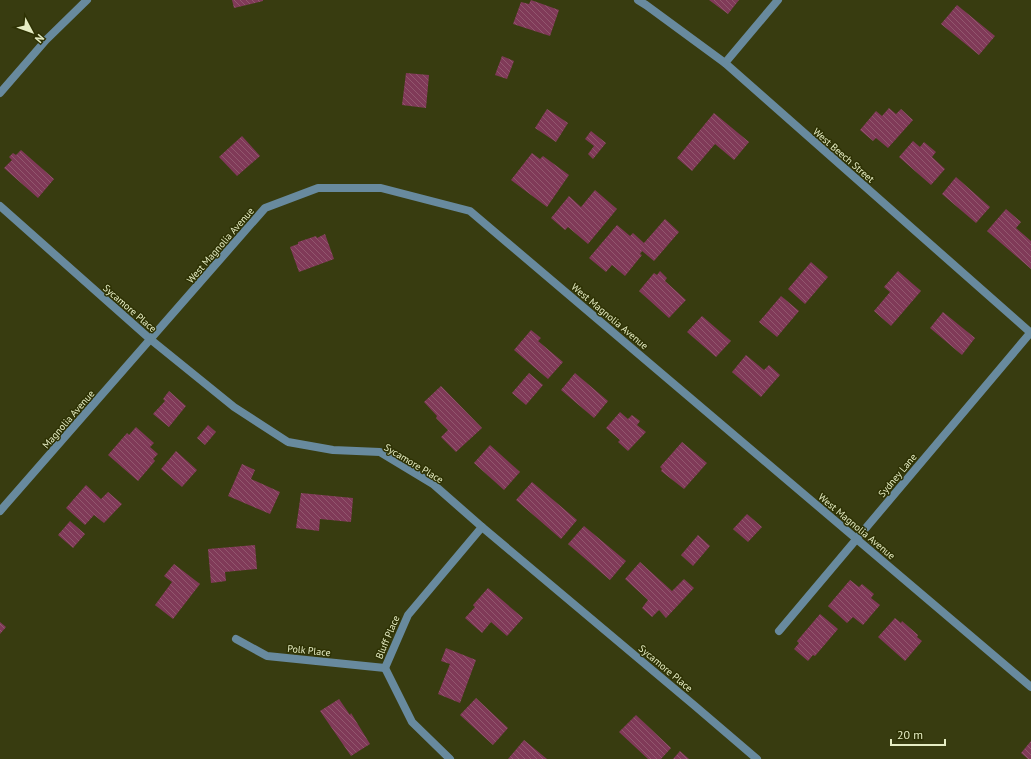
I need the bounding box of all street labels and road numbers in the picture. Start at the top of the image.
street label: West Beech Street [810,125,878,186]
street label: West Magnolia Avenue [184,205,257,286]
street label: West Magnolia Avenue [569,280,651,352]
street label: Sycamore Place [100,282,159,335]
street label: Magnolia Avenue [39,387,97,451]
street label: Sycamore Place [382,441,446,486]
street label: Sydney Lane [875,451,919,500]
street label: West Magnolia Avenue [816,490,898,562]
street label: Bluff Place [372,613,402,661]
street label: Polk Place [287,642,331,659]
street label: Sycamore Place [636,642,695,695]

